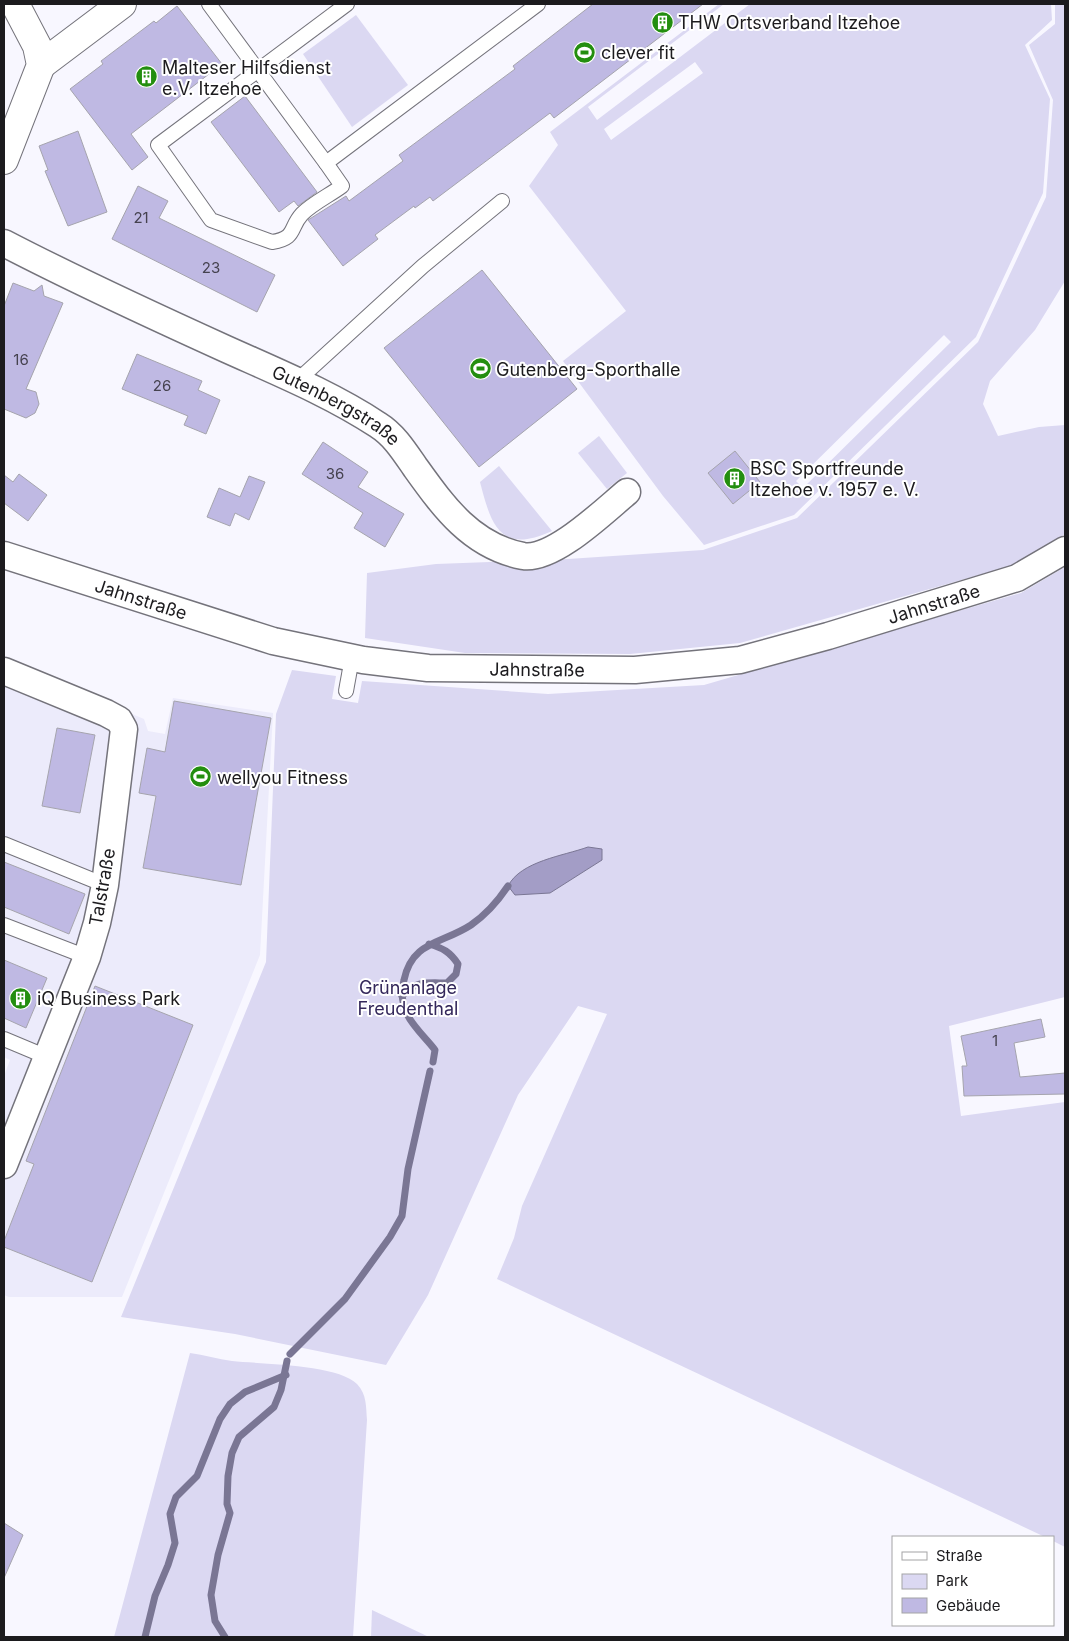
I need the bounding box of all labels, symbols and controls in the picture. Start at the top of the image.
building icon: THW Ortsverband Itzehoe [650,10,674,34]
place label: THW Ortsverband Itzehoe [678,12,900,33]
sports icon: clever fit [573,40,597,64]
place label: clever fit [601,42,675,63]
place label: Malteser Hilfsdienst e.V. Itzehoe [162,57,331,99]
building icon: Malteser Hilfsdienst e.V. Itzehoe [134,65,158,89]
house number: 21 [133,208,149,227]
house number: 23 [202,258,220,277]
house number: 16 [13,350,29,369]
sports icon: Gutenberg-Sporthalle [468,357,492,381]
place label: Gutenberg-Sporthalle [496,359,681,380]
street label: Gutenbergstraße [269,361,405,449]
house number: 26 [153,376,171,395]
place label: BSC Sportfreunde Itzehoe v. 1957 e. V. [750,458,919,500]
house number: 36 [326,464,344,483]
building icon: BSC Sportfreunde Itzehoe v. 1957 e. V. [722,466,746,490]
street label: Jahnstraße [92,574,190,623]
street label: Jahnstraße [885,580,982,628]
street label: Jahnstraße [489,658,585,680]
sports icon: wellyou Fitness [189,765,213,789]
place label: wellyou Fitness [217,767,348,788]
street label: Talstraße [85,846,119,928]
park label: Grünanlage Freudenthal [358,977,458,1019]
building icon: iQ Business Park [9,986,33,1010]
place label: iQ Business Park [37,988,180,1009]
house number: 1 [992,1031,998,1050]
legend [892,1536,1054,1626]
text: Straße [936,1546,983,1565]
text: Park [936,1571,969,1590]
text: Gebäude [936,1596,1001,1615]

